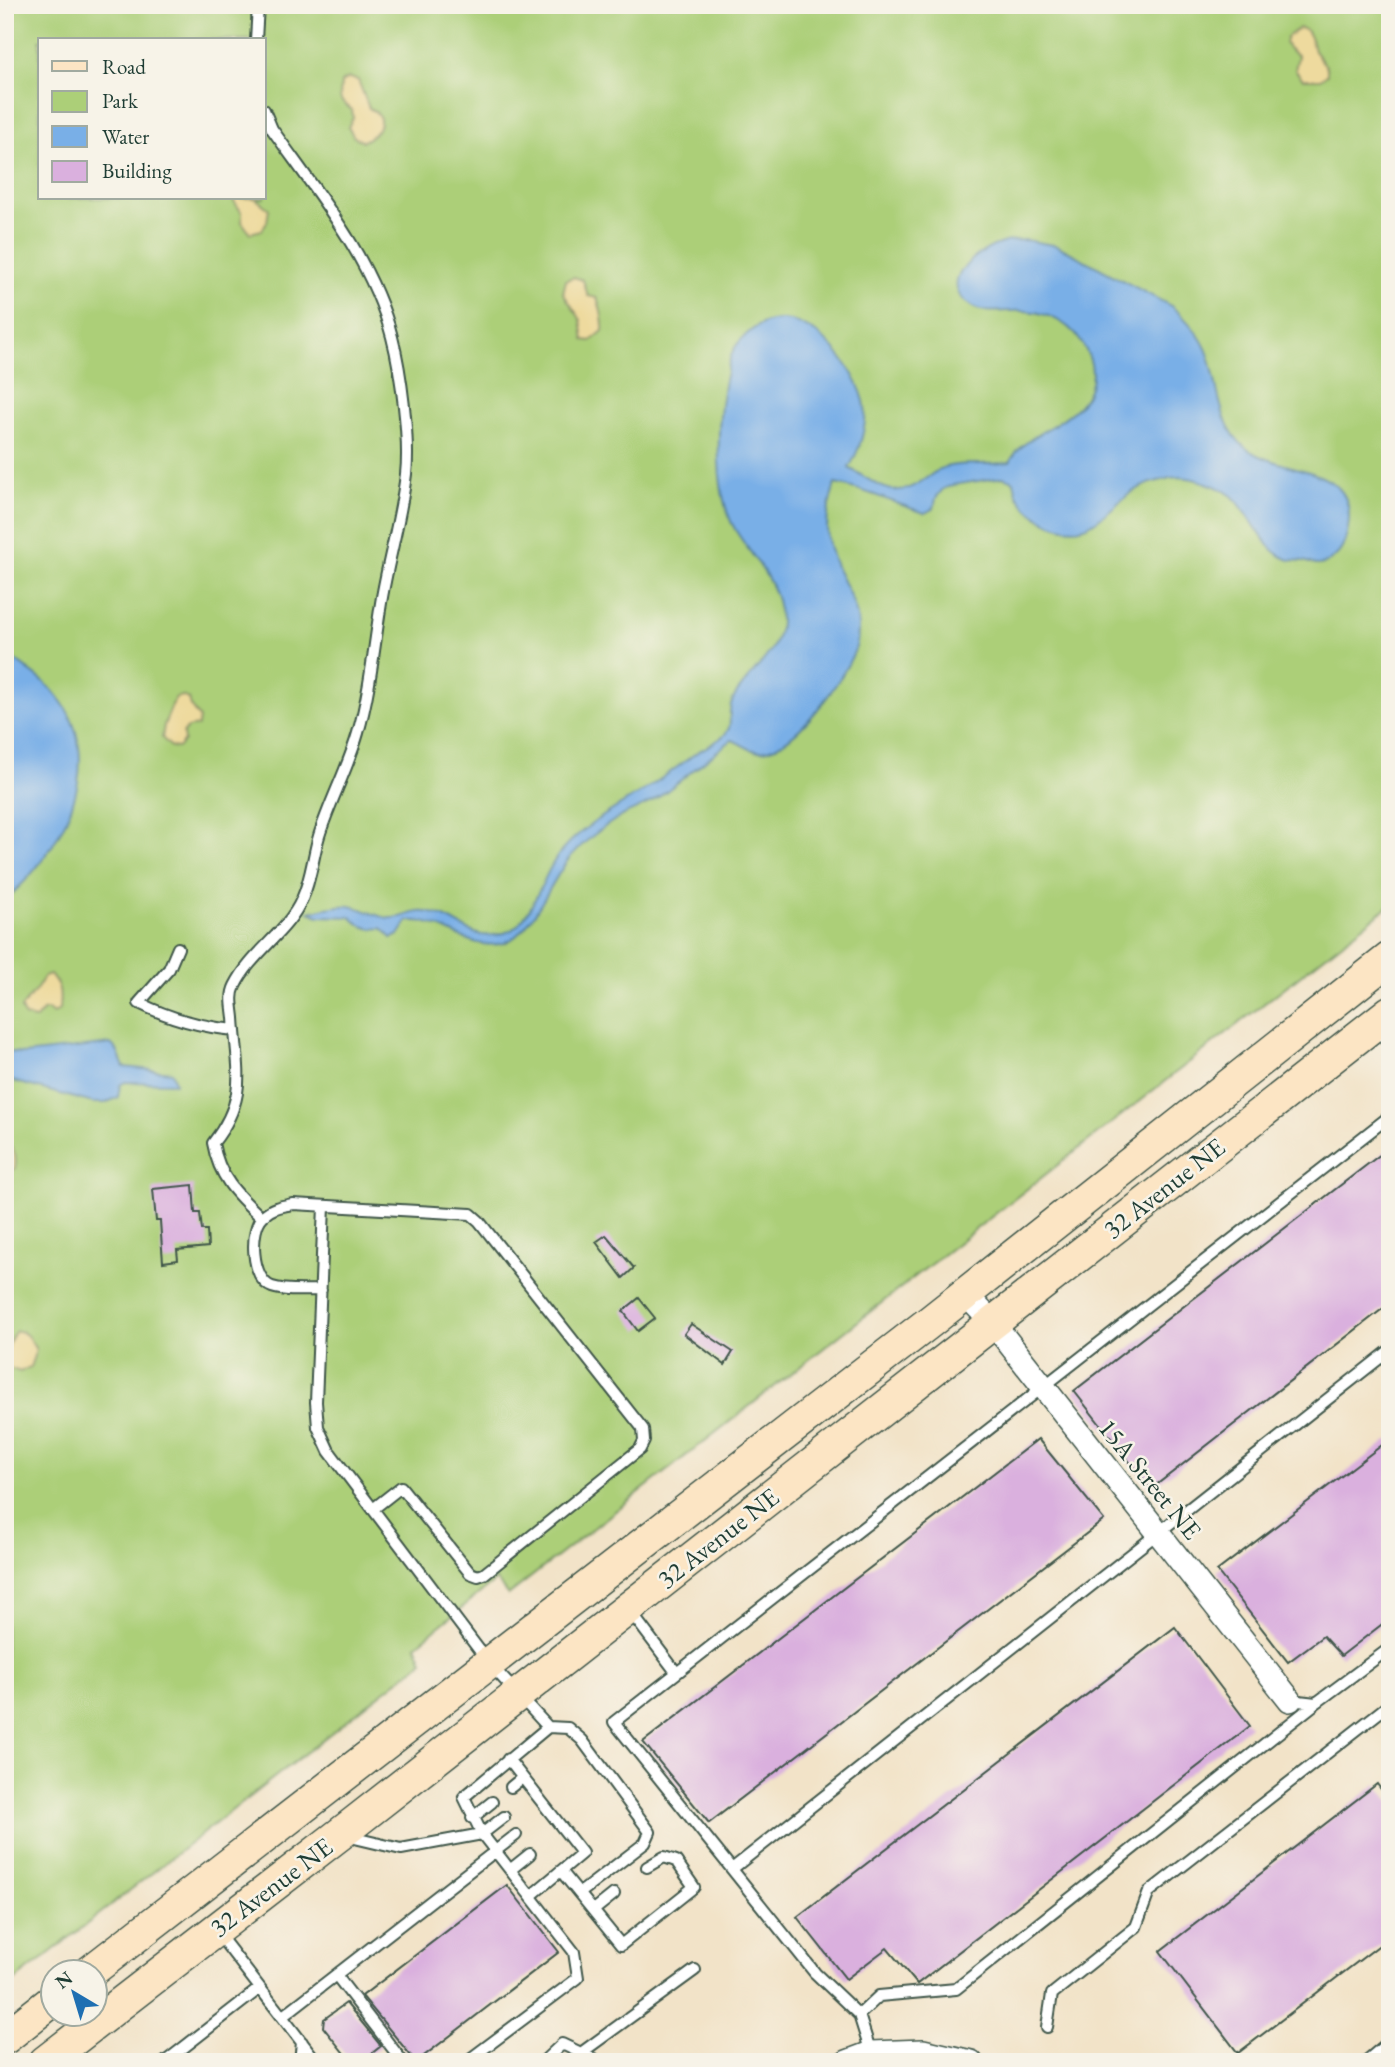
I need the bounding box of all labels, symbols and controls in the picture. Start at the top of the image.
legend [38,38,266,200]
text: Road [102,53,146,80]
text: Park [102,87,139,114]
text: Water [102,123,149,150]
text: Building [102,157,172,184]
street label: 32 Avenue NE [1096,1130,1232,1246]
street label: 15A Street NE [1091,1412,1209,1547]
street label: 32 Avenue NE [650,1480,786,1596]
street label: 32 Avenue NE [203,1830,339,1944]
north arrow [38,1958,108,2028]
text: N [50,1965,78,1995]

